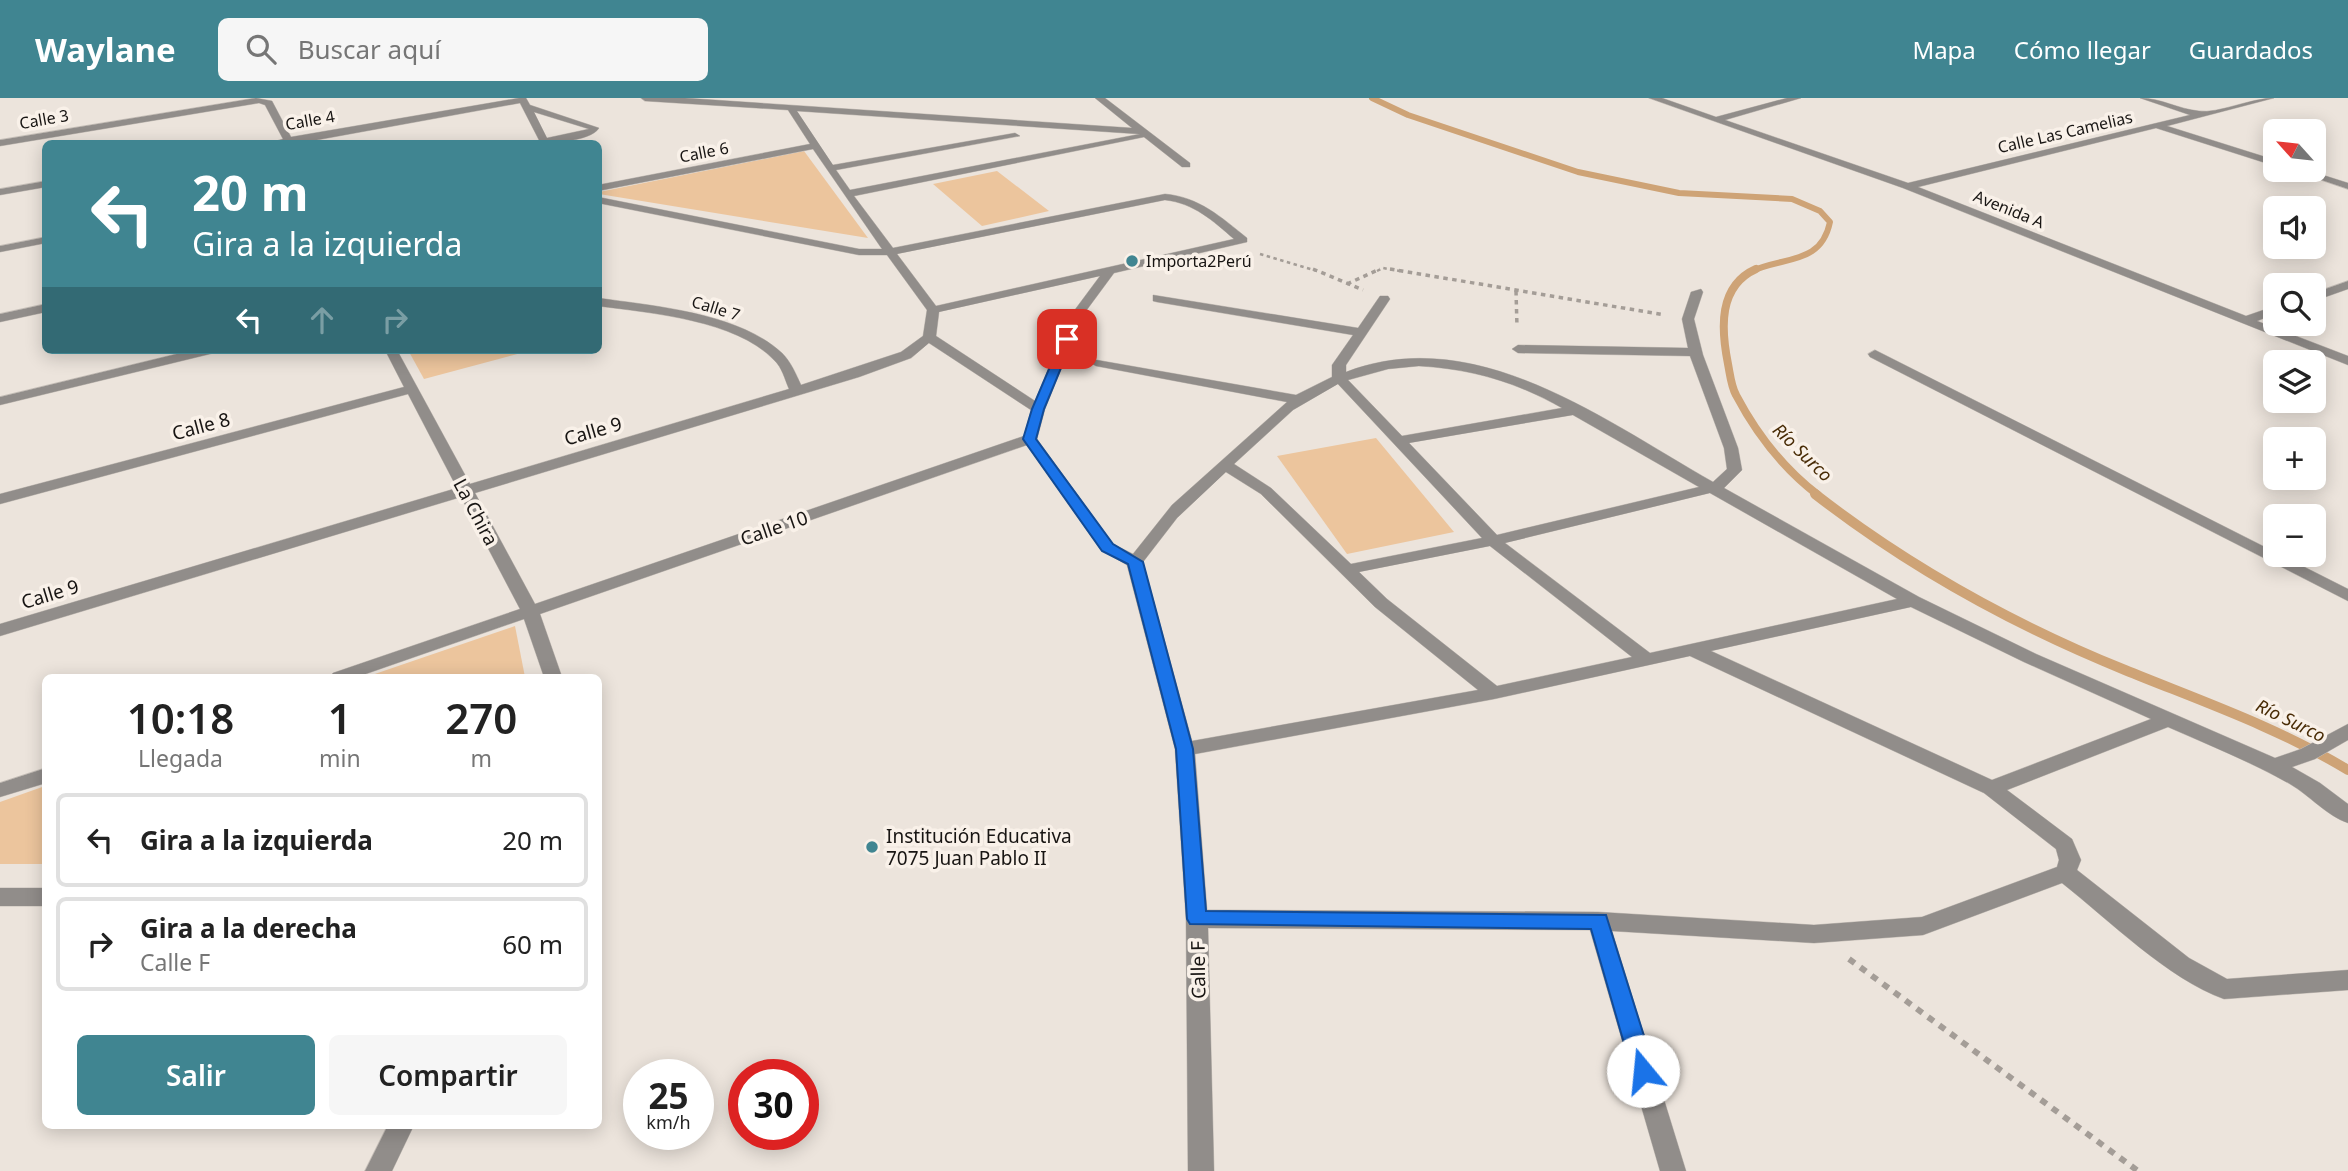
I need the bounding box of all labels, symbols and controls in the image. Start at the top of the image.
search box [218,18,708,81]
text: Waylane [35,27,176,72]
icon: search [242,30,280,68]
text: Buscar aquí [298,31,441,67]
text: Mapa [1912,33,1976,66]
text: Cómo llegar [2014,33,2151,66]
text: Guardados [2189,33,2313,66]
street label: Calle 3 [18,104,70,134]
street label: Calle 4 [284,105,336,135]
street label: Calle Las Camelias [1995,106,2135,158]
north arrow [2263,119,2326,182]
map controls [2263,119,2326,567]
street label: Calle 6 [678,136,730,168]
text: 20 m [192,159,309,225]
icon: left [77,168,168,259]
street label: Avenida A [1970,185,2048,233]
button: sound [2263,196,2326,259]
text: Gira a la izquierda [192,222,462,265]
place label: Importa2Perú [1146,250,1252,272]
marker: Importa2Perú [1124,253,1140,269]
button: search [2263,273,2326,336]
street label: Calle 7 [689,290,743,326]
icon: left [230,301,268,339]
icon: ahead [303,301,341,339]
icon: right [376,301,414,339]
pin [1037,309,1097,369]
icon: arrive [1048,320,1086,358]
button: layers [2263,350,2326,413]
street label: Calle 8 [169,406,233,446]
street label: Calle 9 [561,410,625,452]
water label: Río Surco [1768,418,1838,486]
button: + [2263,427,2326,490]
street label: La Chira [448,474,504,550]
street label: Calle 10 [737,504,811,552]
button: − [2263,504,2326,567]
street label: Calle 9 [18,573,82,615]
text: 10:18 [127,689,234,746]
text: 1 [328,689,352,746]
text: 270 [445,689,517,746]
water label: Río Surco [2252,693,2330,747]
text: Llegada [138,742,223,774]
text: min [319,742,361,774]
text: m [471,742,492,774]
icon: left [81,821,119,859]
text: Gira a la izquierda [140,822,373,858]
text: 20 m [502,822,563,858]
place label: Institución Educativa 7075 Juan Pablo II [886,823,1072,871]
marker: Institución Educativa 7075 Juan Pablo II [864,839,880,855]
text: Gira a la derecha [140,910,357,946]
icon: right [81,925,119,963]
text: 60 m [502,926,563,962]
street label: Calle F [1184,941,1212,999]
text: Calle F [140,946,210,978]
position arrow [1606,1034,1680,1108]
button: Salir [77,1035,315,1115]
button: Compartir [329,1035,567,1115]
speed limit sign: 30 [728,1059,819,1150]
text: 25 [648,1072,689,1119]
text: km/h [646,1110,691,1134]

